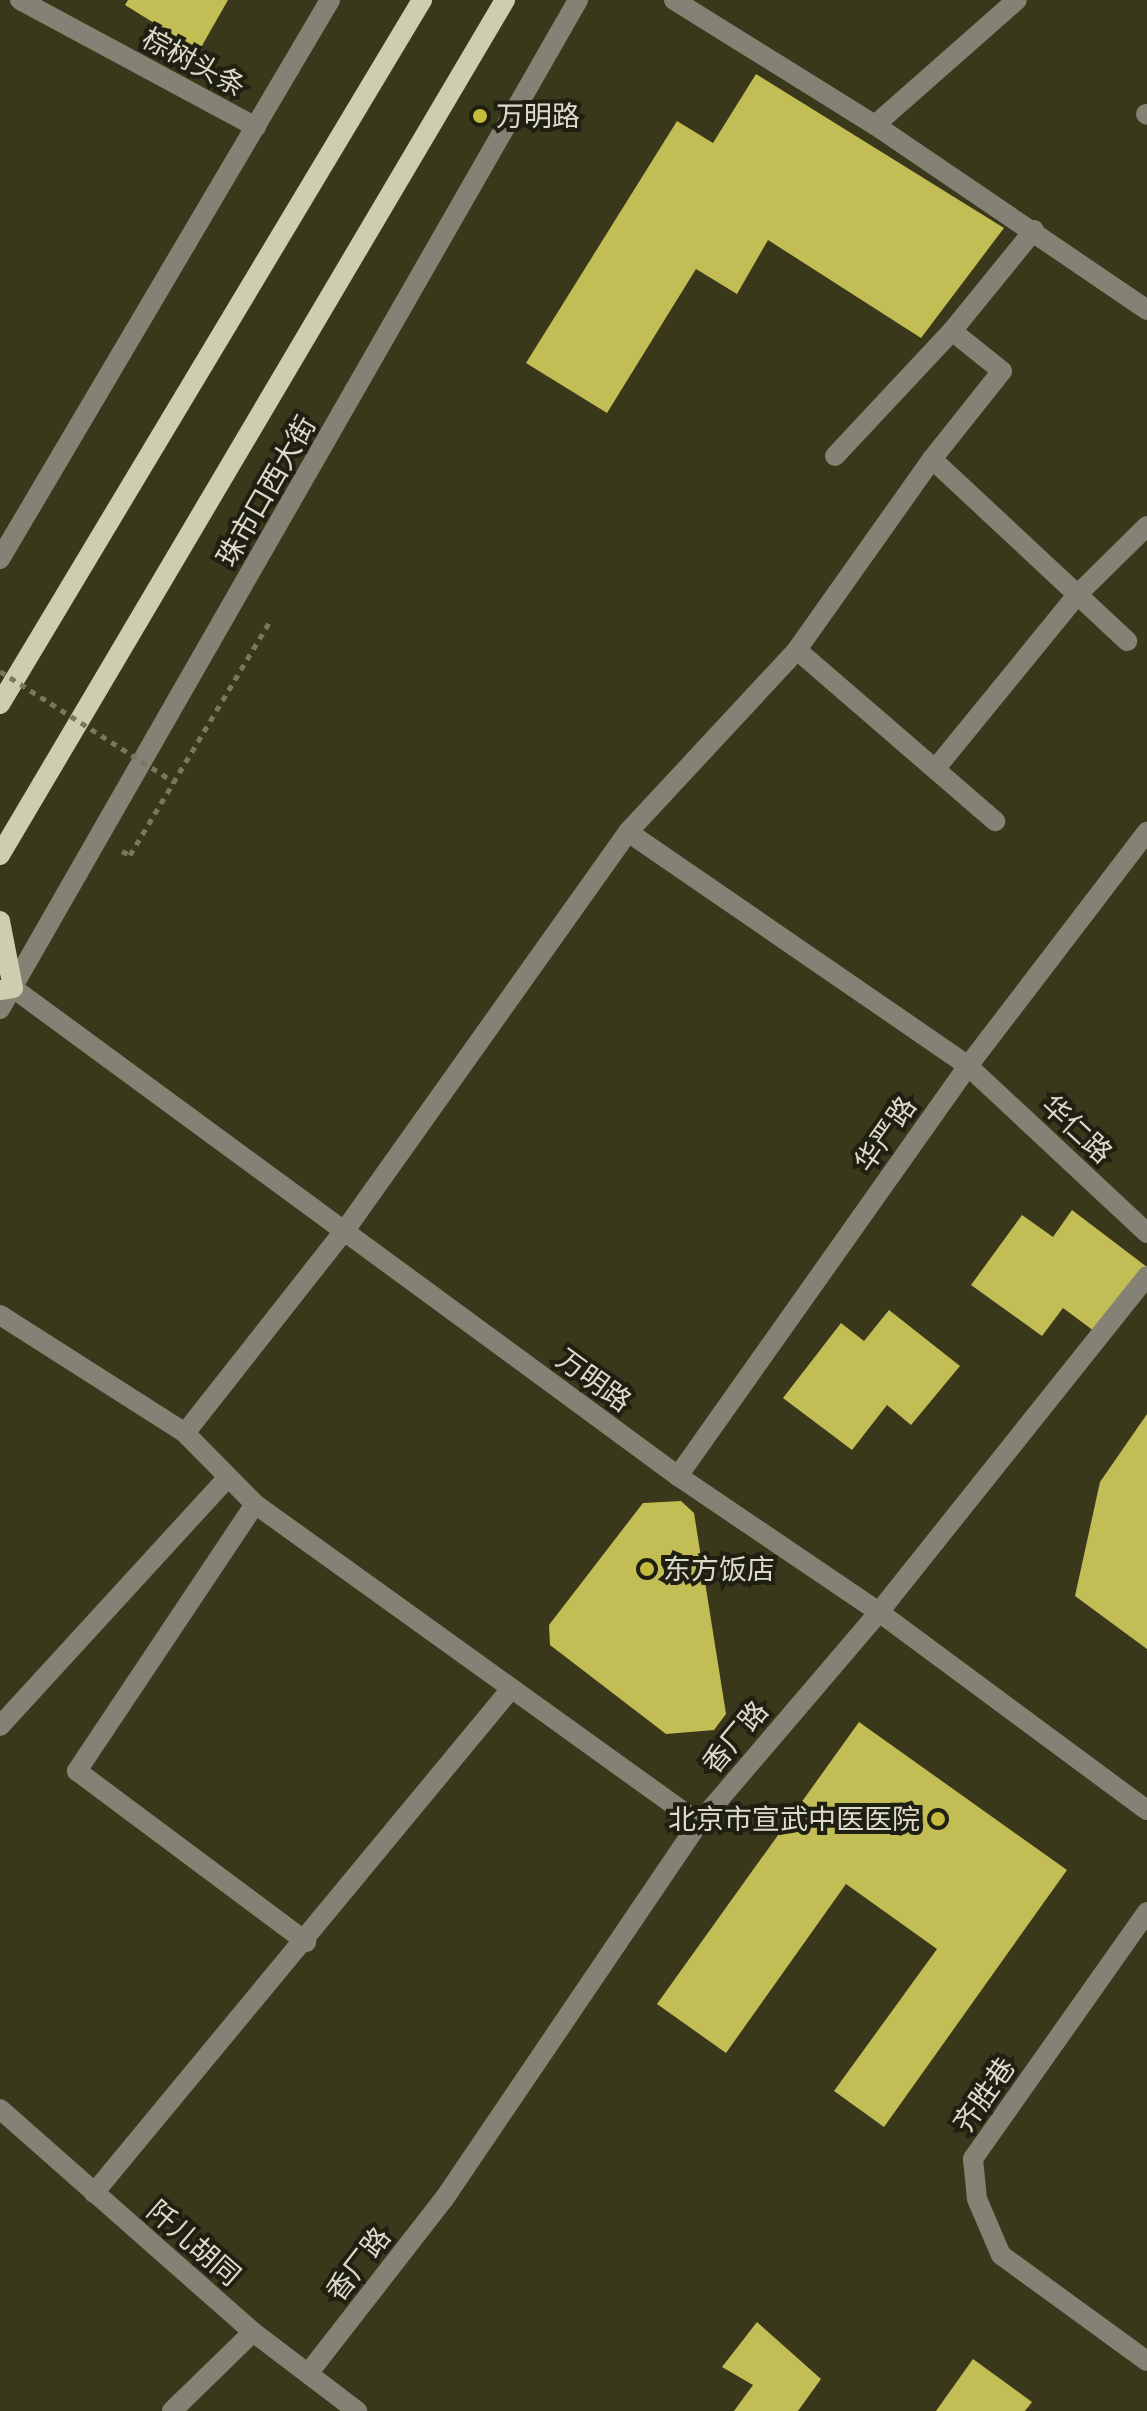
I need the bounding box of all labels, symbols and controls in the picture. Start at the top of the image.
street label: 棕树头条 [137,21,251,103]
place label: 万明路 [496,99,580,133]
marker: 万明路 [471,107,489,125]
street label: 珠市口西大街 [209,410,323,572]
street label: 华仁路 [1035,1088,1119,1170]
street label: 华严路 [847,1090,923,1178]
street label: 万明路 [550,1342,638,1418]
place label: 东方饭店 [663,1552,775,1586]
marker: 东方饭店 [638,1560,656,1578]
street label: 香厂路 [695,1694,775,1780]
place label: 北京市宣武中医医院 [668,1802,920,1836]
marker: 北京市宣武中医医院 [927,1808,949,1830]
street label: 齐胜巷 [946,2051,1022,2139]
street label: 阡儿胡同 [141,2194,247,2292]
street label: 香厂路 [319,2221,397,2307]

